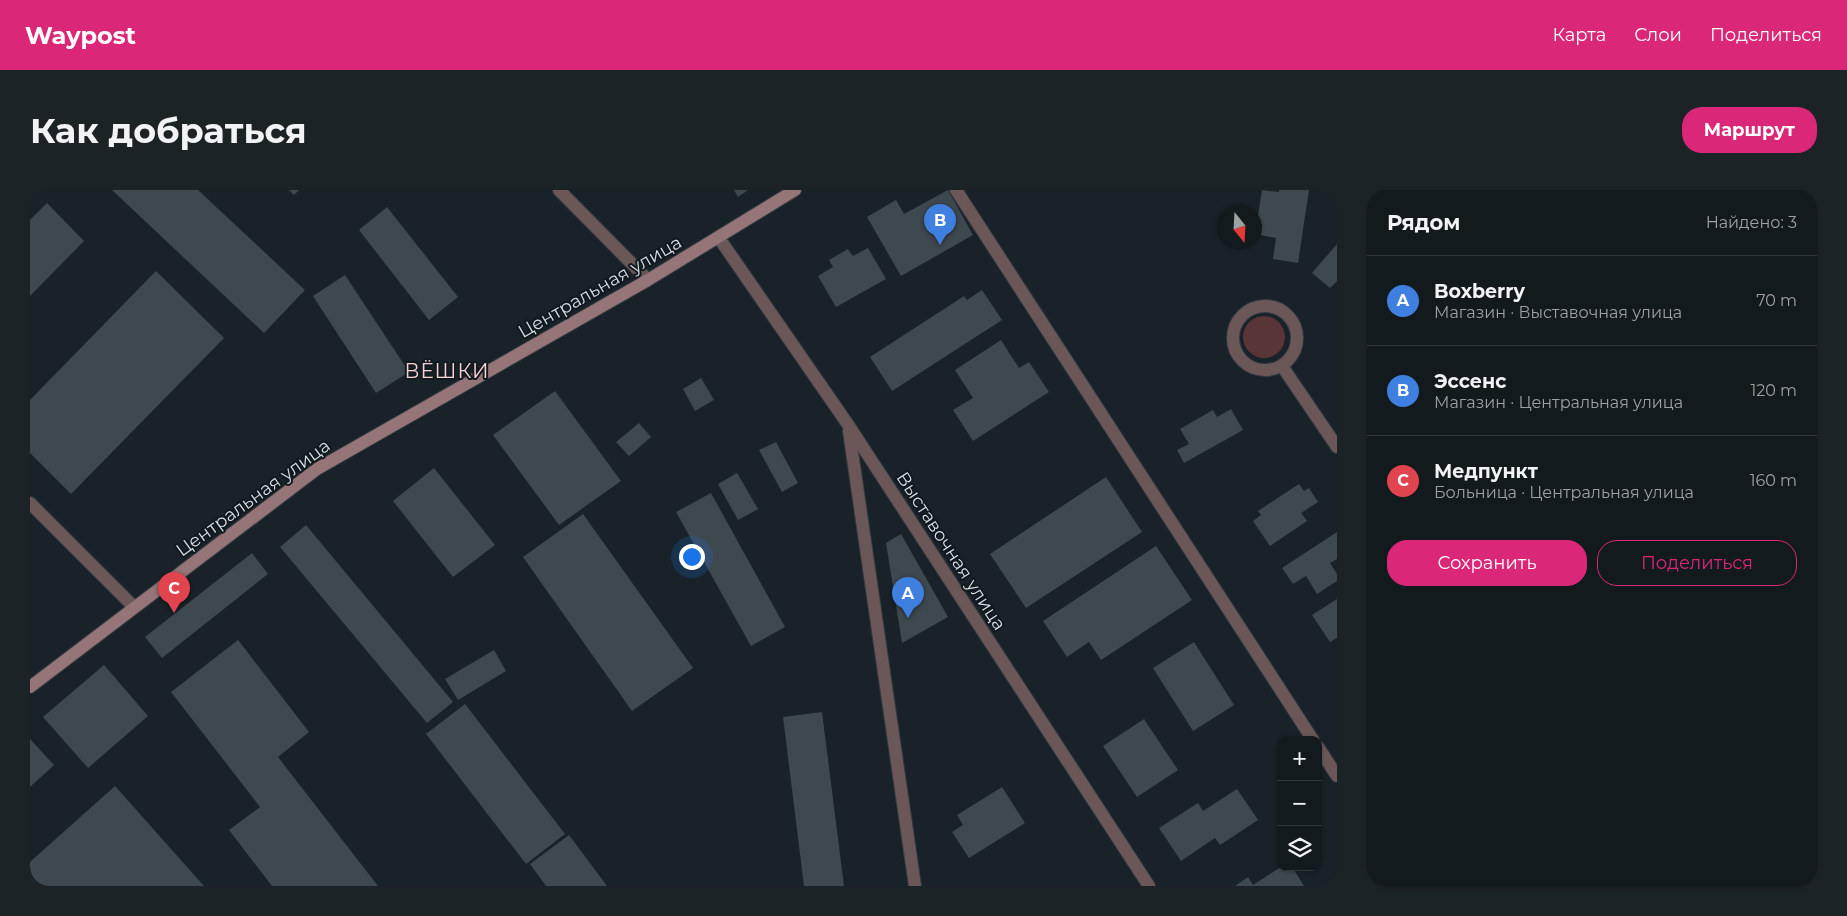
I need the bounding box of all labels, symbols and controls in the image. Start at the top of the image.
text: Waypost [25,21,136,50]
text: Карта [1552,24,1606,46]
text: Слои [1634,24,1682,46]
text: Поделиться [1710,24,1822,46]
button: Маршрут [1682,107,1817,153]
text: Как добраться [30,109,307,152]
pin: B [924,204,956,245]
north arrow [1217,205,1262,250]
text: Рядом [1387,210,1460,235]
text: Найдено: 3 [1706,213,1797,232]
street label: Центральная улица [514,231,686,343]
text: Boxberry [1434,280,1525,303]
text: A [1397,291,1409,310]
text: 70 m [1756,291,1797,310]
text: Магазин · Выставочная улица [1434,303,1682,322]
district label: ВЁШКИ [404,359,490,383]
text: Эссенс [1434,370,1506,393]
text: B [1397,381,1409,400]
text: 120 m [1750,381,1797,400]
text: Магазин · Центральная улица [1434,393,1683,412]
street label: Центральная улица [172,435,334,561]
text: Медпункт [1434,460,1538,483]
street label: Выставочная улица [892,468,1010,634]
text: C [1397,471,1409,490]
text: 160 m [1750,471,1797,490]
text: Больница · Центральная улица [1434,483,1694,502]
button: Сохранить [1387,540,1587,586]
button: Поделиться [1597,540,1797,586]
your location [679,544,705,570]
pin: C [158,572,190,613]
pin: A [892,577,924,618]
map controls [1277,736,1322,871]
button: + [1277,736,1322,781]
button: − [1277,781,1322,826]
button: layers [1277,826,1322,871]

